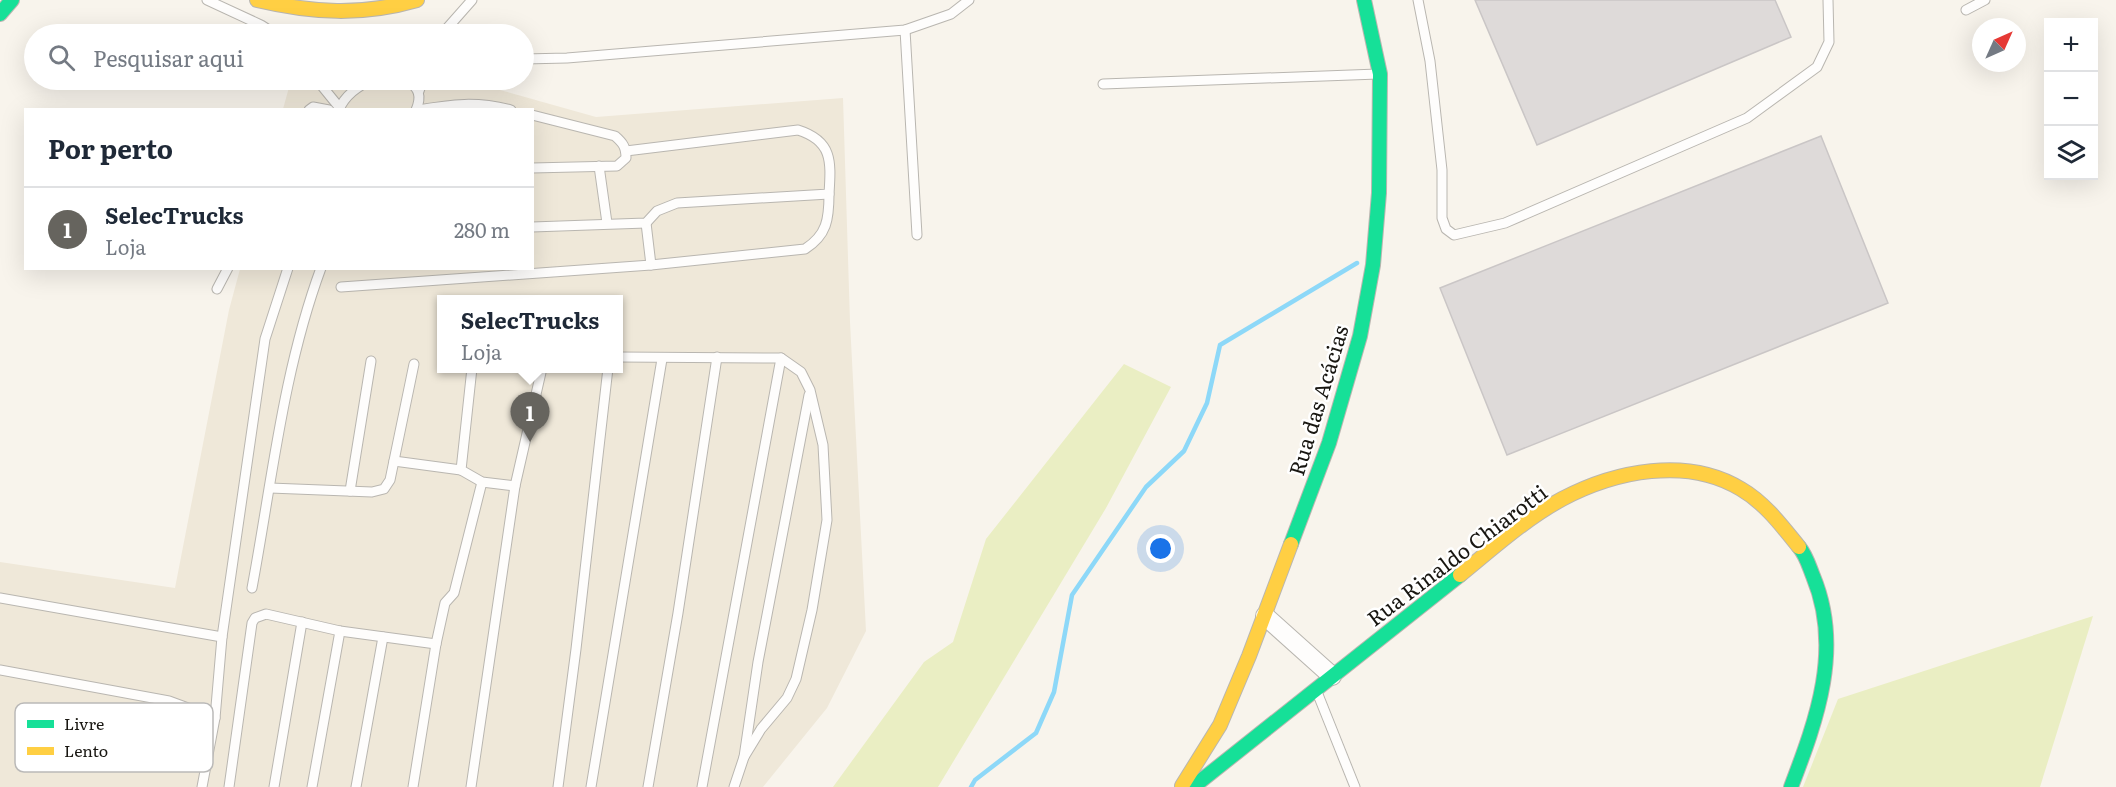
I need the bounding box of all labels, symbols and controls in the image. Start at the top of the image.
north arrow [1972,18,2026,72]
map controls [2044,18,2098,180]
button: + [2044,18,2098,72]
search box [24,24,534,90]
icon: search [45,41,78,74]
text: Pesquisar aqui [93,41,244,74]
button: − [2044,72,2098,126]
button: layers [2044,126,2098,180]
text: Por perto [48,128,173,167]
text: SelecTrucks [105,198,244,231]
text: 1 [63,214,72,244]
text: 280 m [454,214,510,244]
text: Loja [105,231,146,261]
popup [437,295,623,373]
text: SelecTrucks [461,303,599,336]
street label: Rua das Acácias [1279,321,1355,479]
text: Loja [461,336,502,366]
pin: 1 [510,392,550,442]
street label: Rua Rinaldo Chiarotti [1359,476,1553,632]
your location [1146,534,1175,563]
legend [15,703,213,772]
text: Livre [64,711,104,735]
text: Lento [64,738,108,762]

